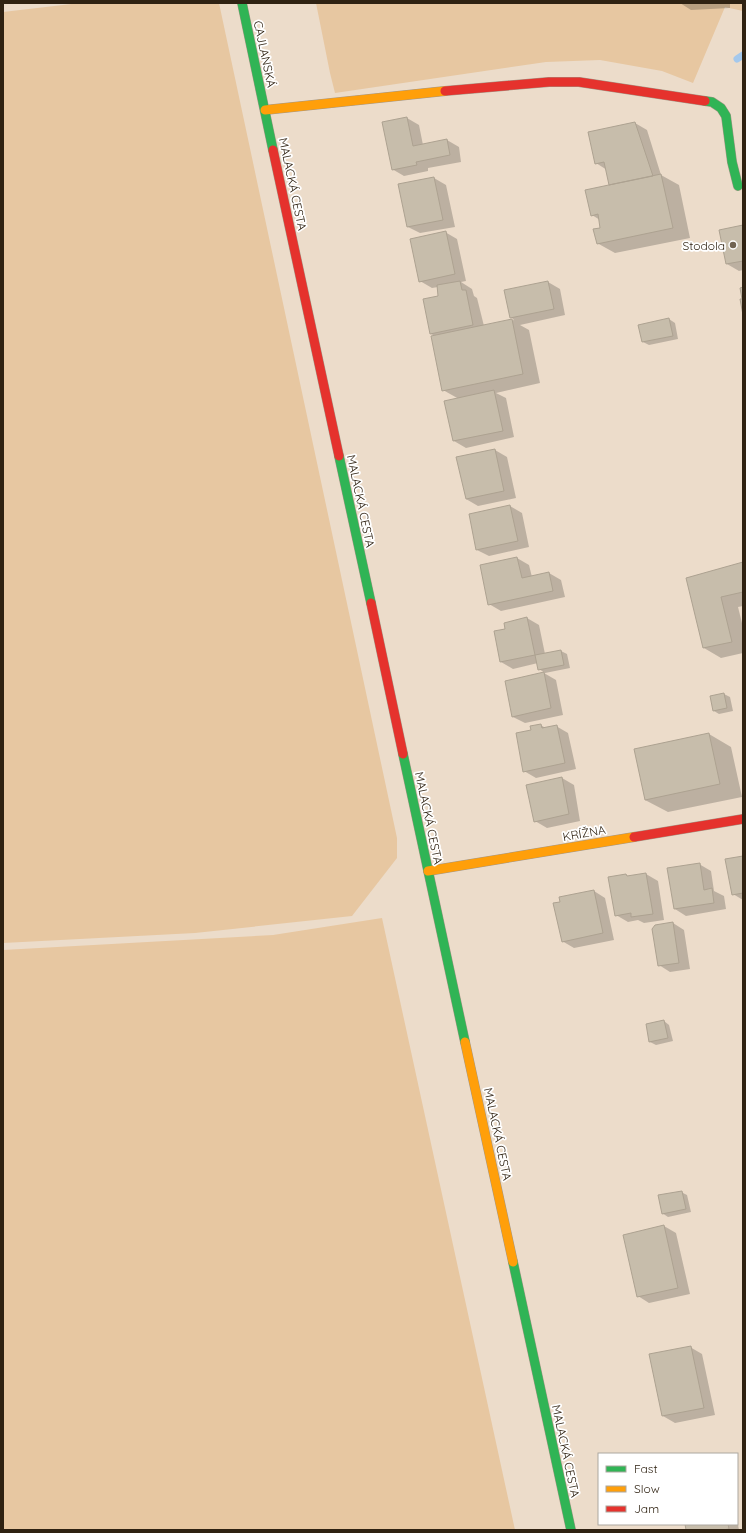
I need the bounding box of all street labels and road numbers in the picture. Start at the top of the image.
street label: CAJLANSKÁ [251,19,279,89]
street label: MALACKÁ CESTA [276,136,310,232]
street label: MALACKÁ CESTA [344,453,378,549]
street label: MALACKÁ CESTA [412,770,446,866]
street label: KRÍŽNA [561,822,607,844]
street label: MALACKÁ CESTA [481,1086,515,1182]
street label: MALACKÁ CESTA [549,1403,583,1499]

